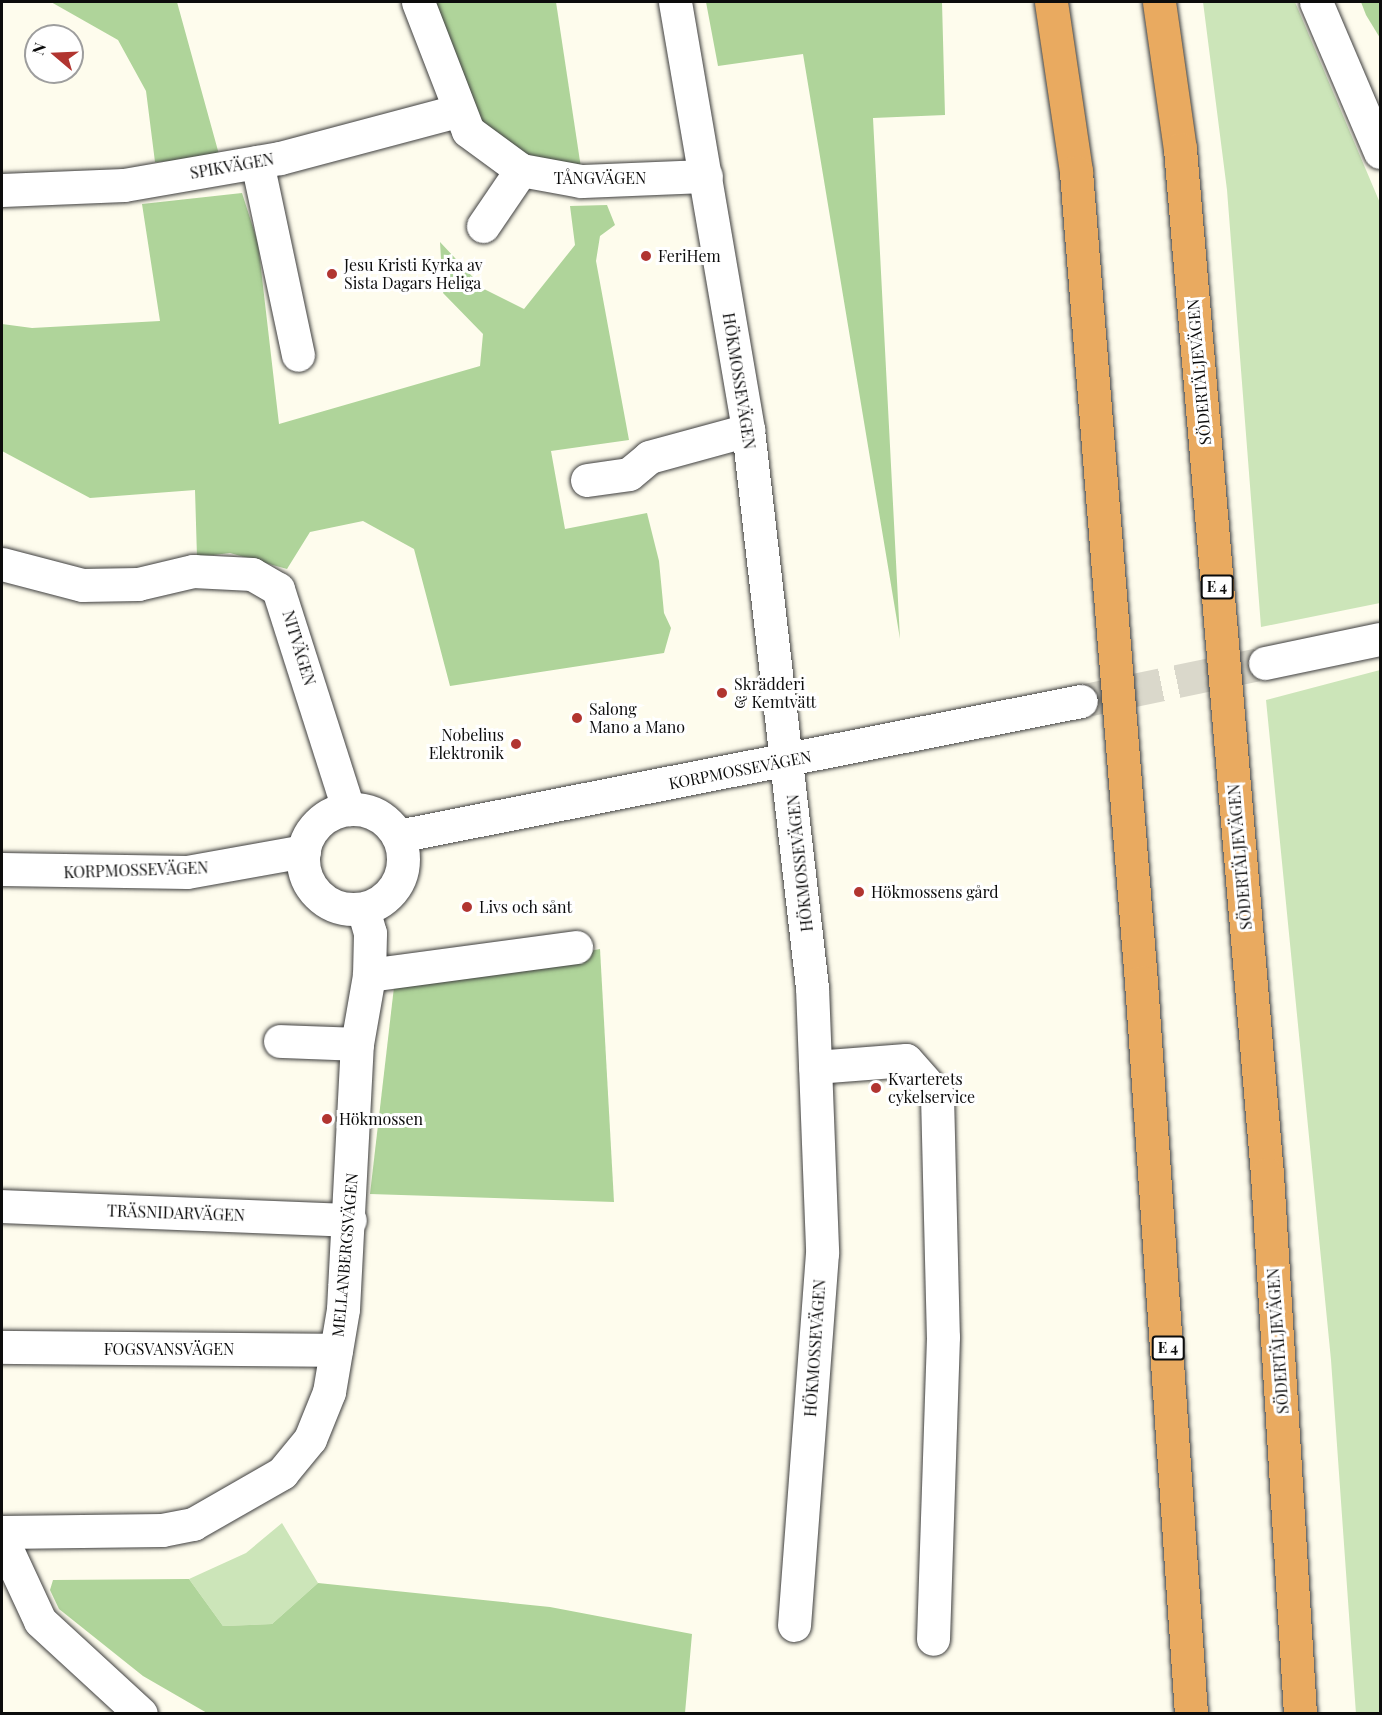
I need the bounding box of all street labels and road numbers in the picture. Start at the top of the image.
street label: SPIKVÄGEN [188,149,276,183]
street label: TÅNGVÄGEN [554,168,646,188]
street label: SÖDERTÄLJEVÄGEN [1183,298,1215,446]
street label: HÖKMOSSEVÄGEN [719,311,759,451]
road number: E 4 [1200,575,1234,599]
street label: NITVÄGEN [278,608,320,688]
street label: KORPMOSSEVÄGEN [667,747,813,793]
street label: SÖDERTÄLJEVÄGEN [1224,783,1256,931]
street label: HÖKMOSSEVÄGEN [783,793,817,933]
street label: KORPMOSSEVÄGEN [63,858,209,882]
street label: MELLANBERGSVÄGEN [328,1172,362,1338]
street label: TRÄSNIDARVÄGEN [107,1201,245,1225]
street label: SÖDERTÄLJEVÄGEN [1263,1267,1293,1415]
street label: HÖKMOSSEVÄGEN [801,1278,829,1418]
road number: E 4 [1152,1336,1184,1360]
street label: FOGSVANSVÄGEN [104,1339,234,1359]

